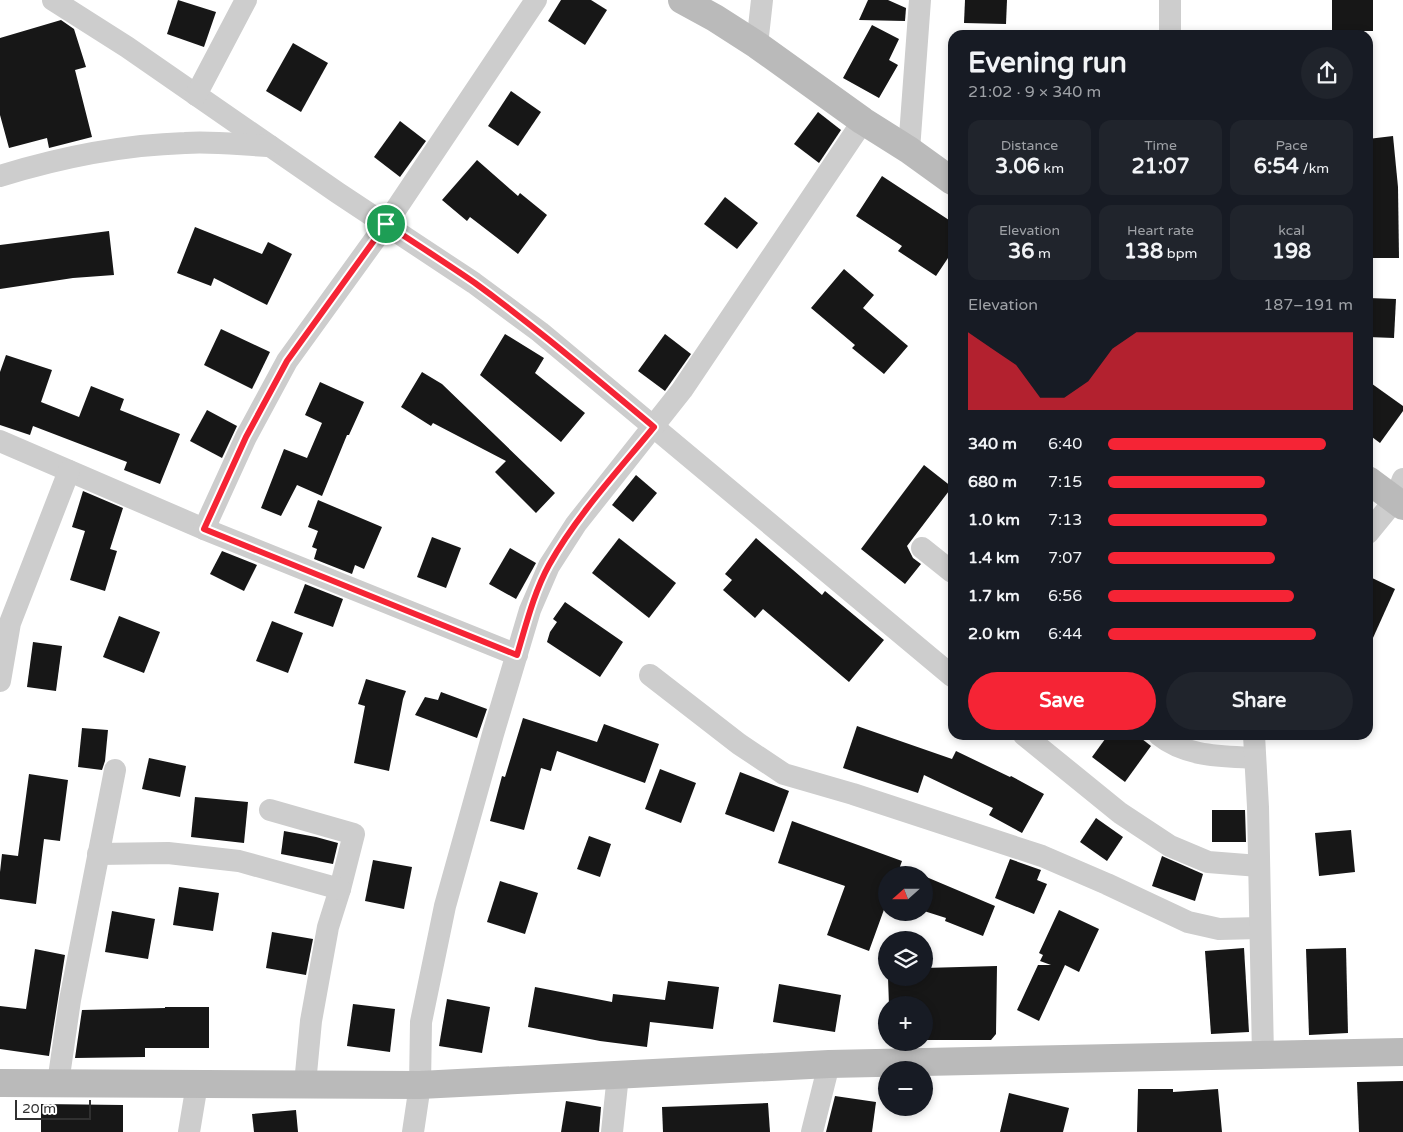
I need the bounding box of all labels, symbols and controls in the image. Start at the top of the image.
text: Evening run [968,46,1127,80]
button: share [1301,47,1353,99]
text: 21:02 · 9 × 340 m [968,82,1101,102]
text: Distance [1001,137,1058,154]
text: Time [1144,137,1177,154]
text: Pace [1275,137,1308,154]
text: 3.06 [995,154,1040,179]
text: 21:07 [1131,154,1190,179]
text: 6:54 [1254,154,1299,179]
text: km [1040,160,1064,177]
text: /km [1299,160,1329,177]
pin [365,203,407,245]
icon: arrive [372,210,400,238]
text: Elevation [999,222,1060,239]
text: Heart rate [1127,222,1194,239]
text: kcal [1278,222,1305,239]
text: 36 [1008,239,1034,264]
text: 138 [1124,239,1163,264]
text: 198 [1272,239,1311,264]
text: m [1034,245,1051,262]
text: bpm [1163,245,1197,262]
text: Elevation [968,295,1038,315]
text: 187–191 m [1263,295,1353,315]
text: 340 m [968,434,1017,454]
text: 6:40 [1048,434,1082,454]
text: 680 m [968,472,1017,492]
text: 7:15 [1048,472,1082,492]
text: 1.0 km [968,510,1020,530]
text: 7:13 [1048,510,1082,530]
text: 1.4 km [968,548,1020,568]
text: 7:07 [1048,548,1082,568]
text: 1.7 km [968,586,1020,606]
text: 6:56 [1048,586,1082,606]
text: 2.0 km [968,624,1020,644]
text: 6:44 [1048,624,1082,644]
button: Save [968,672,1156,730]
button: Share [1166,672,1353,730]
north arrow [878,866,932,921]
map controls [878,866,933,1116]
button: layers [878,931,933,986]
button: + [878,996,933,1051]
button: − [878,1061,933,1116]
scale bar [15,1097,91,1120]
text: 20 m [22,1100,56,1117]

